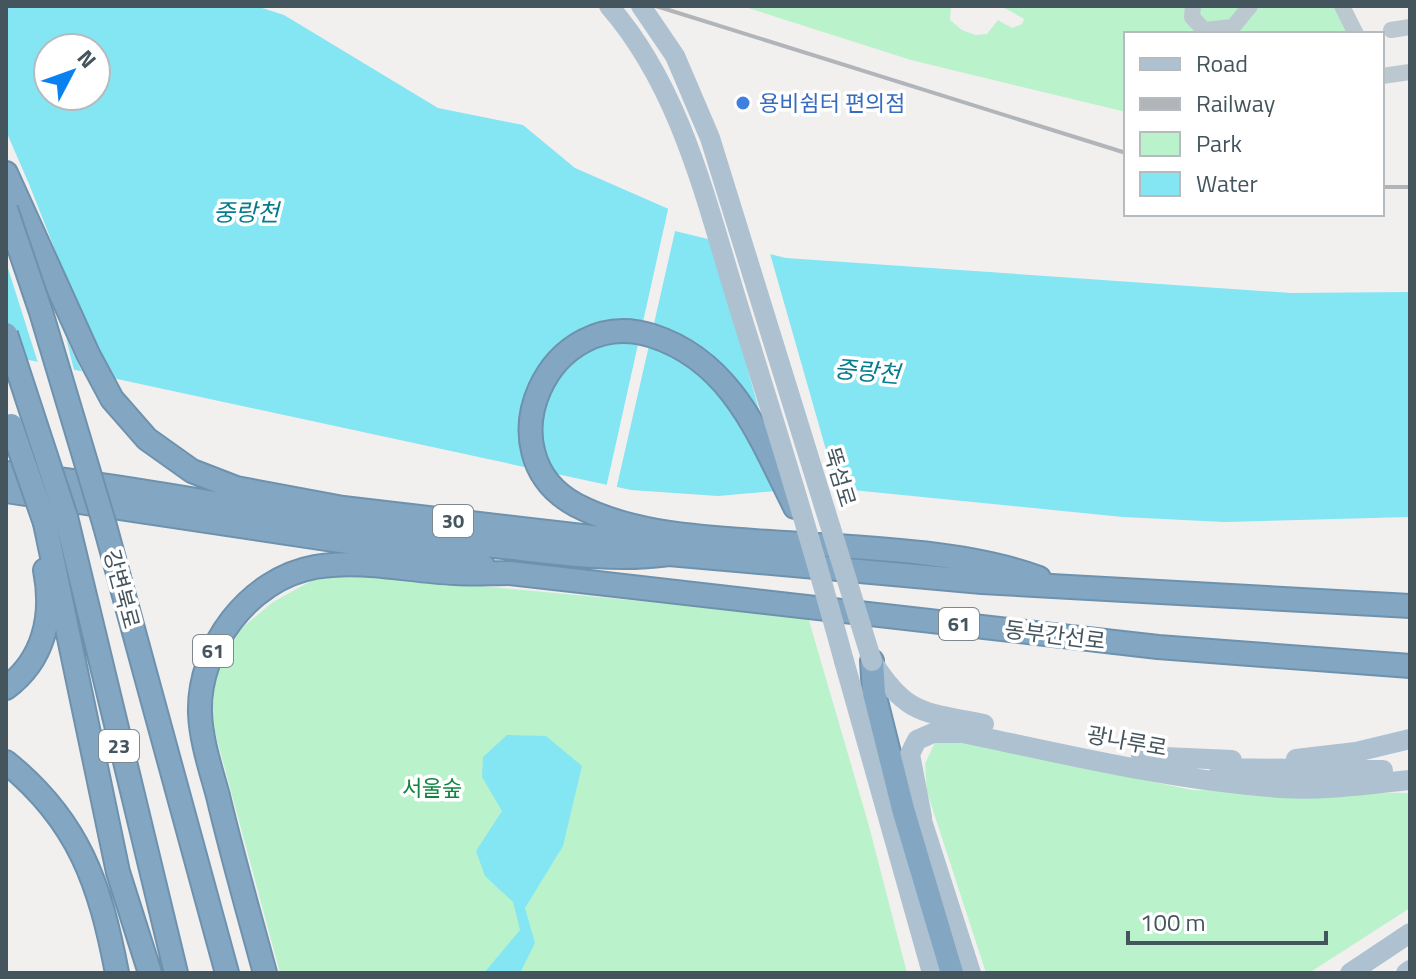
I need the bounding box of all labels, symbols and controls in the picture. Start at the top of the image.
north arrow [32,32,112,112]
legend [1124,32,1384,216]
text: N [69,42,105,76]
text: Road [1196,45,1248,81]
text: Railway [1196,85,1276,121]
place label: 용비쉼터 편의점 [759,86,906,120]
marker: 용비쉼터 편의점 [734,94,752,112]
text: Park [1196,125,1242,161]
text: Water [1196,165,1258,201]
water label: 중랑천 [213,194,282,230]
water label: 중랑천 [833,350,905,392]
street label: 뚝섬로 [815,443,865,511]
road number: 30 [433,505,473,537]
street label: 강변북로 [95,545,149,633]
road number: 61 [939,608,979,640]
street label: 동부간선로 [1003,612,1107,658]
road number: 61 [193,635,233,667]
street label: 광나루로 [1084,717,1170,765]
road number: 23 [99,730,139,762]
park label: 서울숲 [402,771,462,805]
scale bar [1128,895,1326,945]
text: 100 m [1140,904,1206,940]

